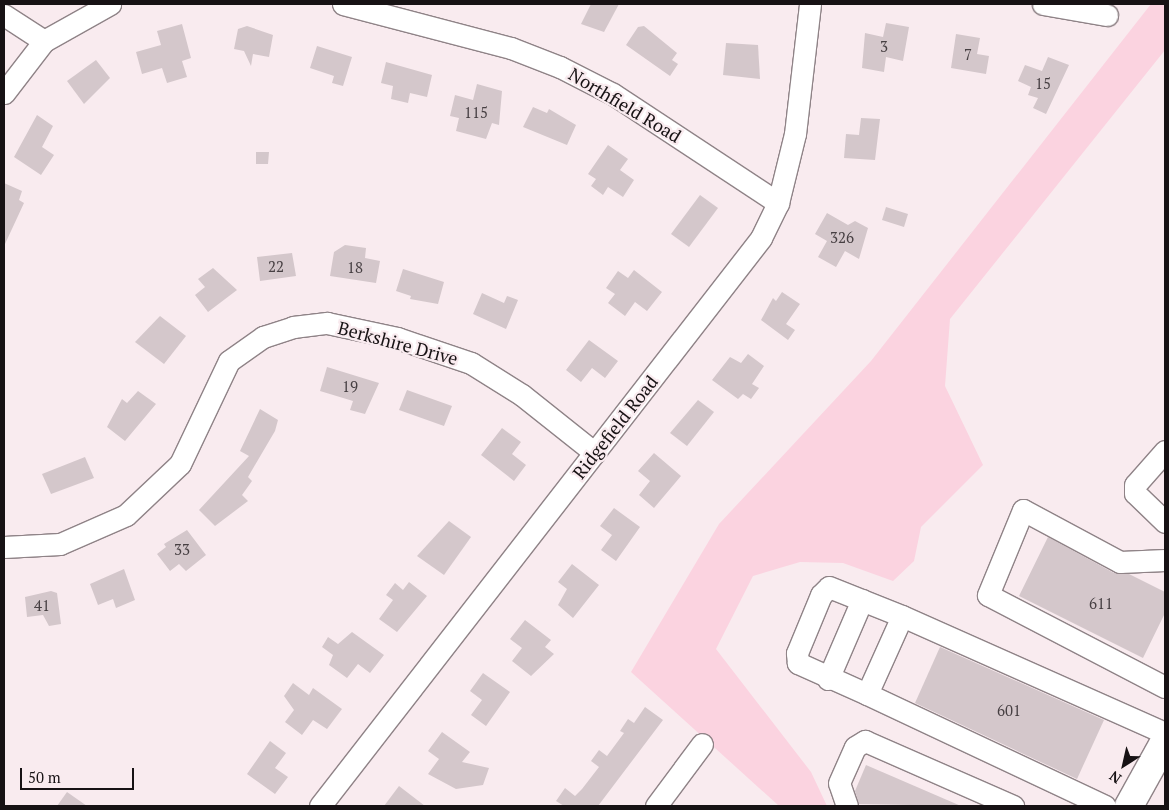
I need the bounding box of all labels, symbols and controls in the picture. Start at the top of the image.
house number: 3 [880,38,888,56]
house number: 7 [964,46,972,64]
street label: Northfield Road [565,63,685,147]
house number: 15 [1035,75,1051,93]
house number: 115 [464,104,488,122]
house number: 326 [830,229,854,247]
house number: 22 [268,258,284,276]
house number: 18 [347,259,363,277]
street label: Berkshire Drive [336,317,460,369]
street label: Ridgefield Road [568,371,662,483]
house number: 19 [342,378,358,396]
house number: 33 [174,541,190,559]
house number: 611 [1089,595,1113,613]
house number: 41 [34,597,50,615]
house number: 601 [997,702,1021,720]
north arrow [1099,740,1149,790]
scale bar [22,758,136,790]
text: 50 m [28,767,61,787]
text: N [1105,767,1125,789]

